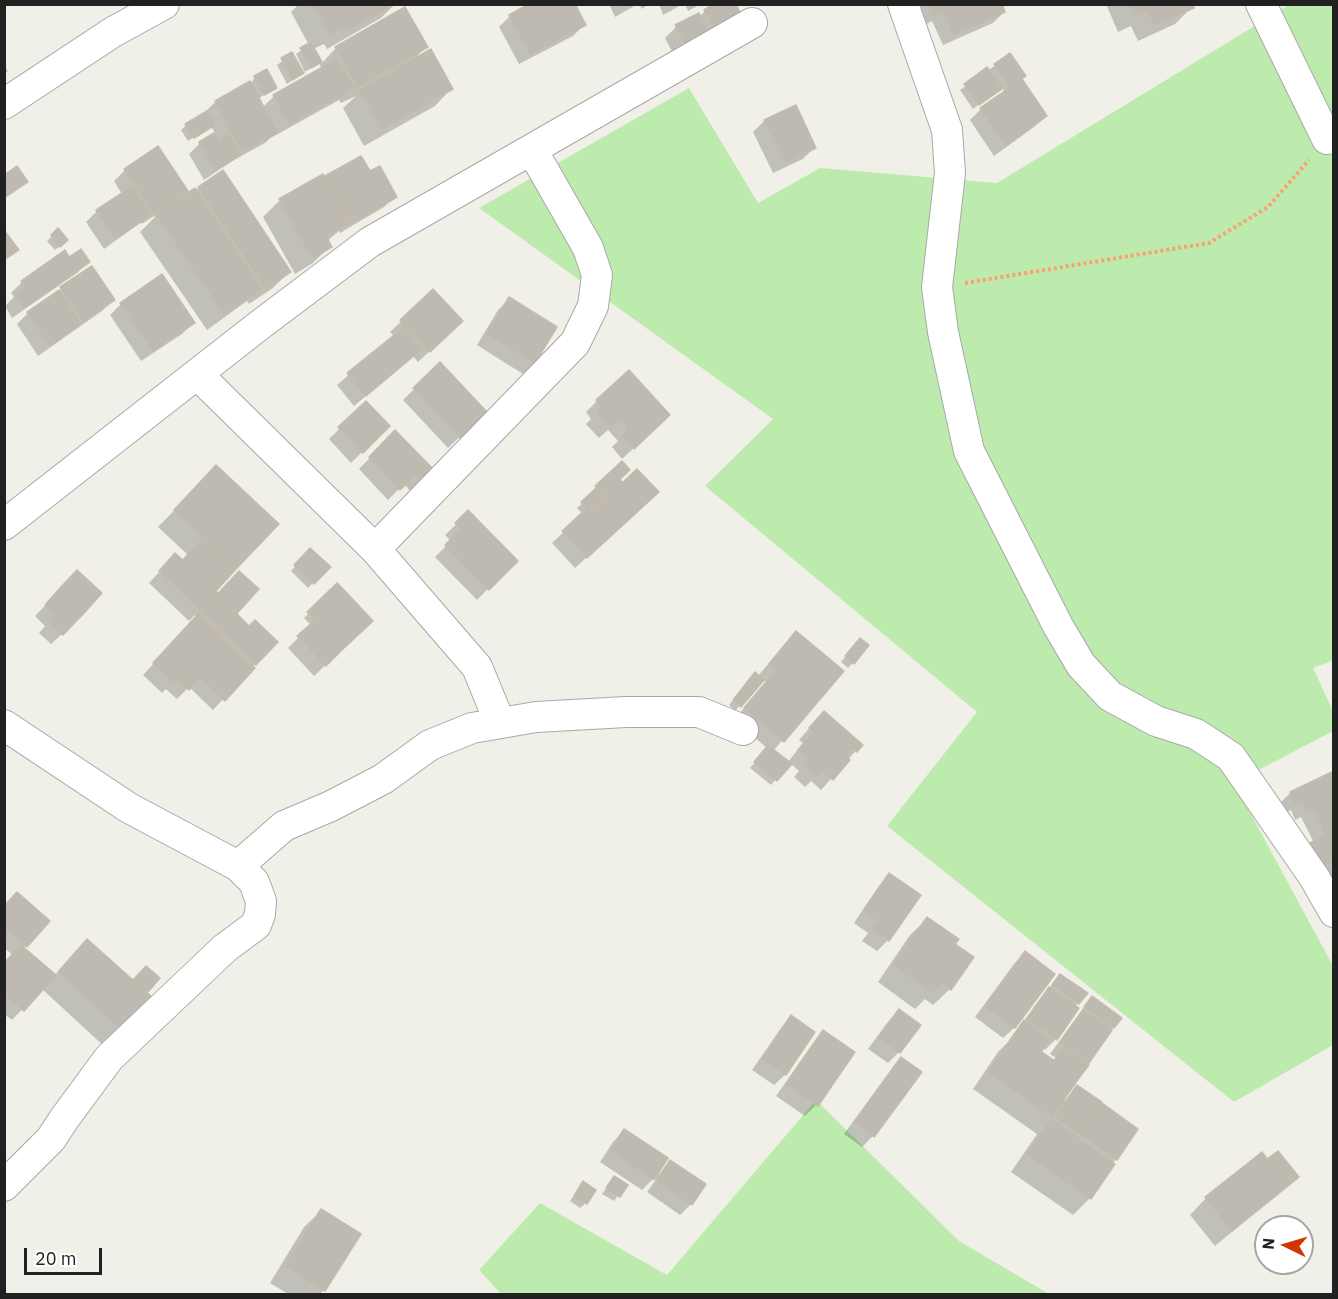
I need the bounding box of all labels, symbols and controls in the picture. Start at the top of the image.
north arrow [1254,1215,1314,1275]
scale bar [27,1236,105,1274]
text: N [1258,1237,1279,1250]
text: 20 m [35,1247,77,1270]

